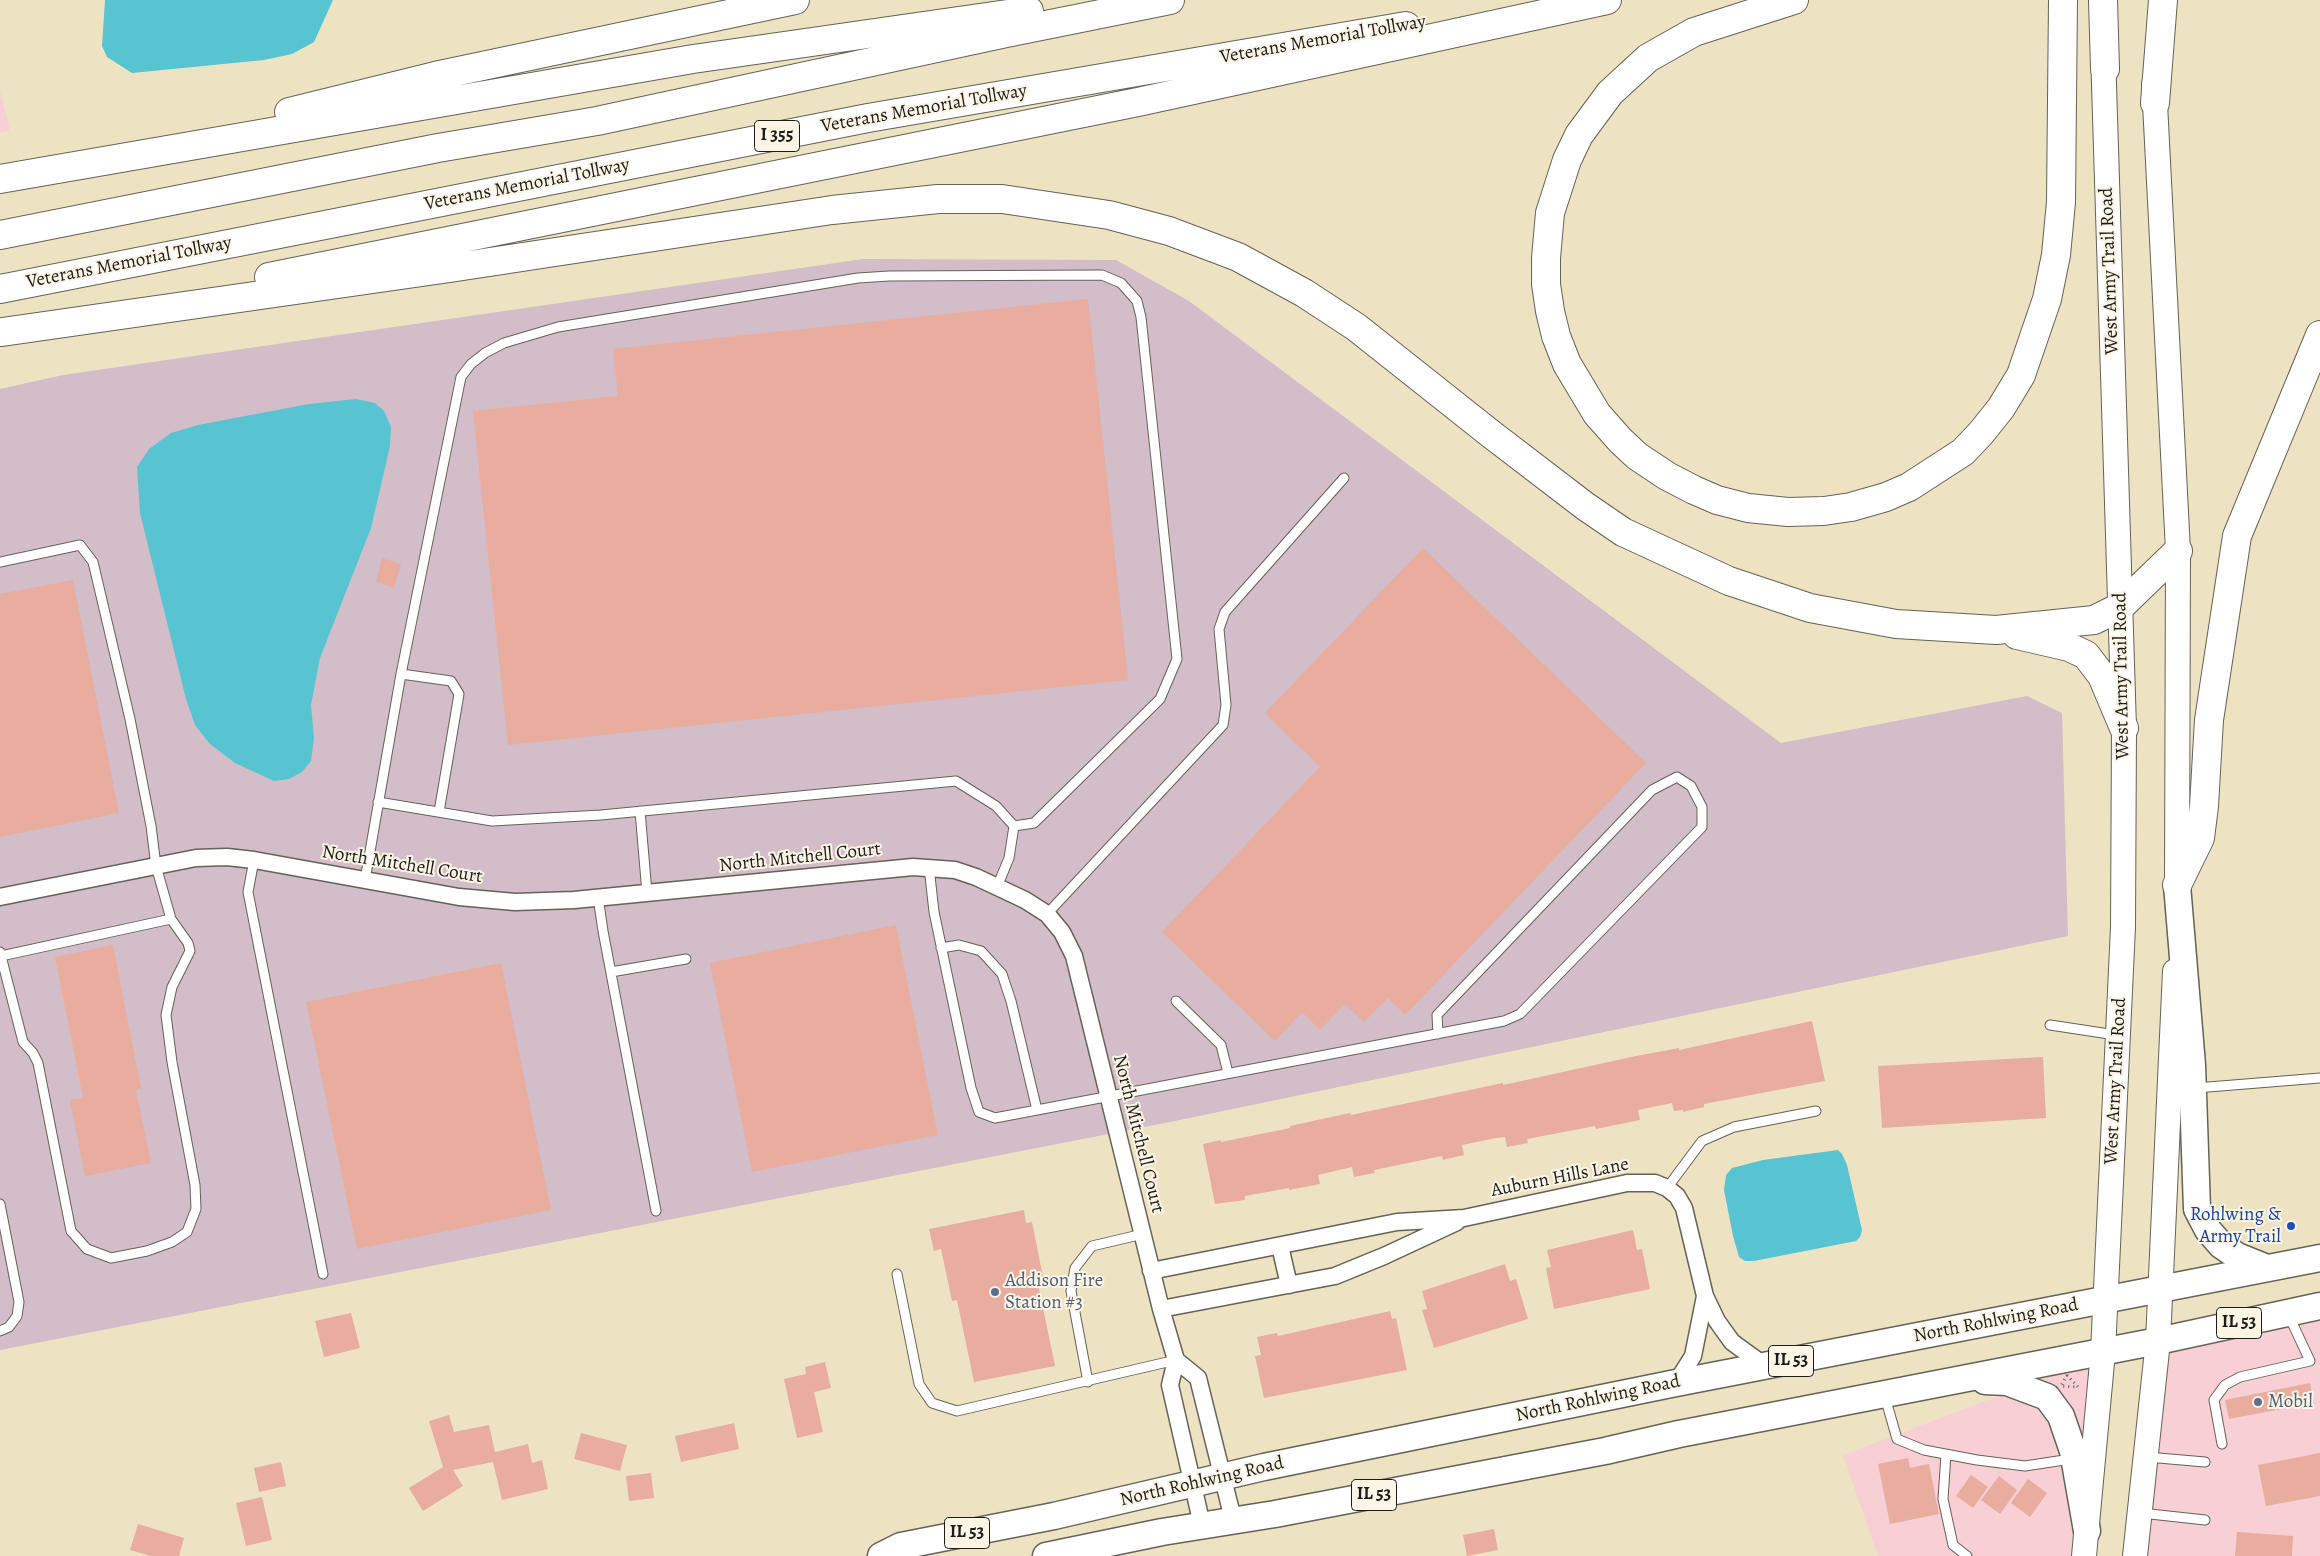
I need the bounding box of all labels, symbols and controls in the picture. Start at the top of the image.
street label: Veterans Memorial Tollway [1218,11,1428,69]
street label: Veterans Memorial Tollway [819,80,1029,138]
road number: I 355 [754,120,800,152]
street label: Veterans Memorial Tollway [422,154,632,216]
street label: West Army Trail Road [2096,187,2124,355]
street label: Veterans Memorial Tollway [24,232,234,294]
street label: West Army Trail Road [2109,592,2135,760]
street label: North Mitchell Court [718,838,882,878]
street label: North Mitchell Court [320,841,484,889]
street label: West Army Trail Road [2100,997,2132,1165]
street label: North Mitchell Court [1107,1053,1169,1215]
street label: Auburn Hills Lane [1489,1153,1631,1203]
place label: Rohlwing & Army Trail [2190,1204,2281,1248]
marker: Rohlwing & Army Trail [2285,1220,2297,1232]
place label: Addison Fire Station #3 [1005,1270,1103,1314]
marker: Addison Fire Station #3 [989,1286,1001,1298]
street label: North Rohlwing Road [1912,1294,2080,1348]
road number: IL 53 [2216,1308,2262,1339]
road number: IL 53 [1768,1345,1814,1376]
street label: North Rohlwing Road [1514,1370,1682,1428]
place label: Mobil [2268,1391,2313,1413]
marker: Mobil [2252,1396,2264,1408]
street label: North Rohlwing Road [1118,1452,1286,1512]
road number: IL 53 [1352,1480,1396,1510]
road number: IL 53 [944,1518,990,1549]

